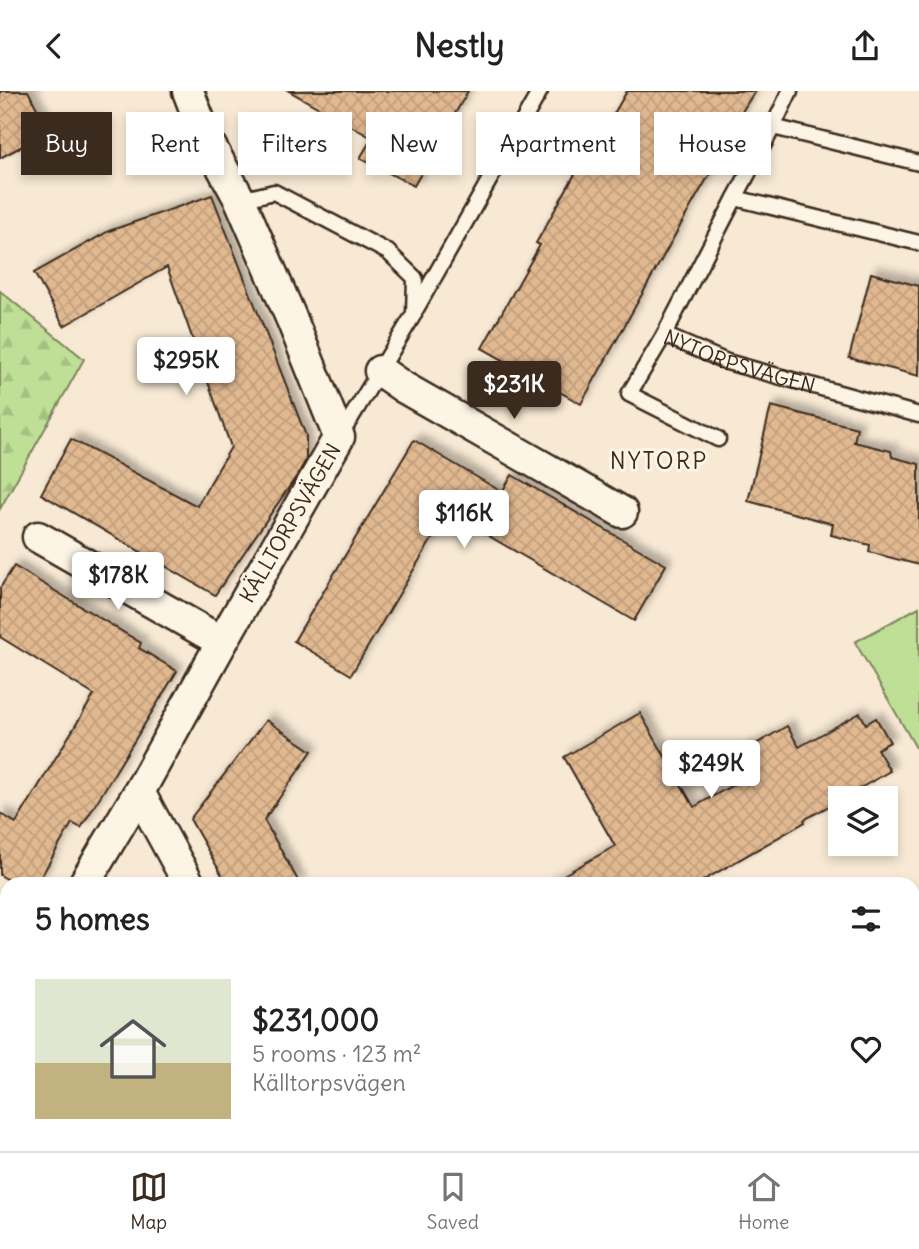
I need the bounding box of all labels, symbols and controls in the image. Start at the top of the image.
text: Nestly [415,25,504,66]
icon: back [35,27,73,65]
icon: share [846,27,884,65]
chip: Buy [21,112,112,175]
chip: Rent [126,112,224,175]
chip: Filters [238,112,352,175]
chip: New [366,112,462,175]
chip: Apartment [476,112,640,175]
chip: House [654,112,771,175]
street label: NYTORPSVÄGEN [660,323,818,399]
pin: $295K [137,337,235,397]
text: $295K [153,345,219,374]
pin: $231K [465,361,563,421]
text: $231K [483,369,545,398]
street label: KÄLLTORPSVÄGEN [233,438,347,608]
district label: NYTORP [610,446,708,475]
pin: $116K [415,491,513,550]
text: $116K [435,498,493,527]
pin: $178K [69,553,167,612]
text: $178K [88,560,148,589]
pin: $249K [662,741,760,800]
text: $249K [678,748,744,777]
map controls [828,786,898,856]
button: layers [828,786,898,856]
text: 5 homes [35,900,150,938]
icon: filters [847,900,885,938]
text: $231,000 [252,1001,379,1039]
icon: home [91,1007,175,1091]
icon: heart [847,1030,885,1068]
text: 5 rooms · 123 m² [252,1039,421,1068]
text: Källtorpsvägen [252,1068,406,1097]
tab: Map [130,1168,168,1234]
tab: Saved [427,1168,479,1234]
tab: Home [738,1168,789,1234]

